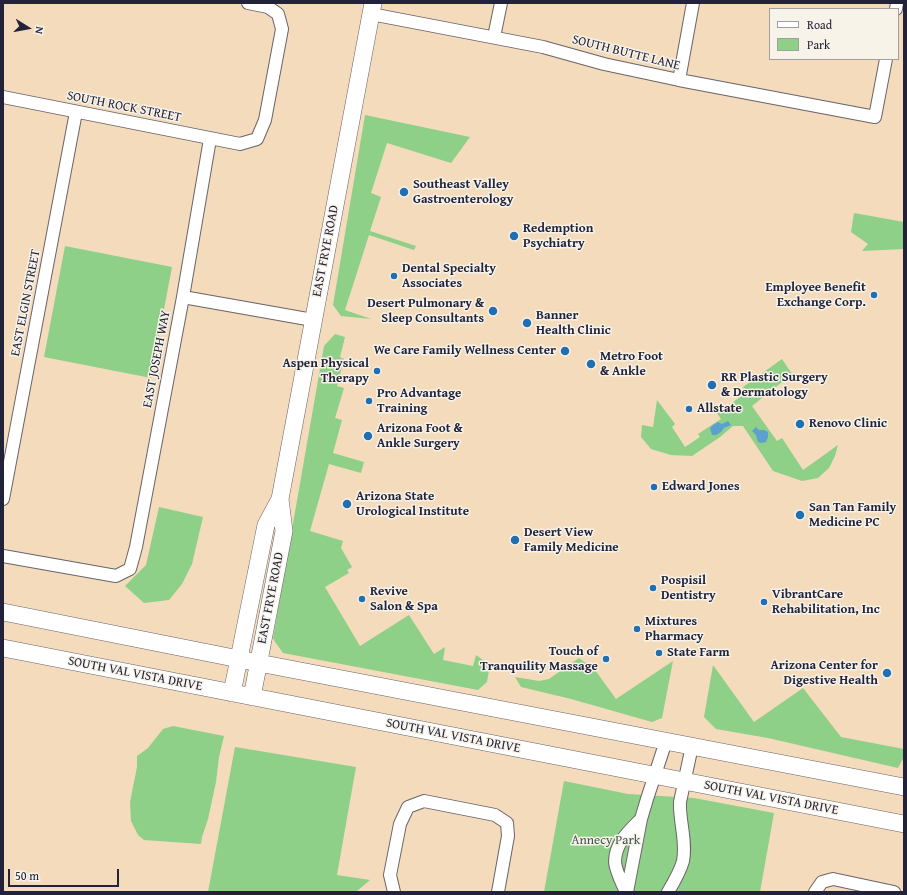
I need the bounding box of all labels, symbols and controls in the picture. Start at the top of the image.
north arrow [8,8,48,48]
legend [769,8,899,60]
text: Road [807,16,832,33]
text: N [31,25,48,35]
street label: SOUTH BUTTE LANE [570,32,682,74]
text: Park [807,36,830,53]
street label: SOUTH ROCK STREET [66,88,182,126]
place label: Southeast Valley Gastroenterology [413,177,513,208]
marker: Southeast Valley Gastroenterology [398,186,410,198]
street label: EAST FRYE ROAD [309,204,343,298]
place label: Redemption Psychiatry [523,221,593,252]
marker: Redemption Psychiatry [508,230,520,242]
street label: EAST ELGIN STREET [8,248,44,358]
place label: Dental Specialty Associates [402,261,496,292]
marker: Dental Specialty Associates [389,271,399,281]
place label: Employee Benefit Exchange Corp. [766,280,866,311]
marker: Employee Benefit Exchange Corp. [869,290,879,300]
place label: Desert Pulmonary & Sleep Consultants [367,296,484,327]
marker: Desert Pulmonary & Sleep Consultants [487,305,499,317]
place label: Banner Health Clinic [536,308,611,339]
street label: EAST JOSEPH WAY [140,309,174,409]
marker: Banner Health Clinic [521,317,533,329]
place label: We Care Family Wellness Center [374,343,556,359]
marker: We Care Family Wellness Center [559,345,571,357]
place label: Metro Foot & Ankle [600,349,663,380]
place label: Aspen Physical Therapy [283,356,369,387]
marker: Metro Foot & Ankle [585,358,597,370]
marker: Aspen Physical Therapy [372,366,382,376]
place label: RR Plastic Surgery & Dermatology [721,370,828,401]
marker: RR Plastic Surgery & Dermatology [706,379,718,391]
place label: Pro Advantage Training [377,386,461,417]
marker: Pro Advantage Training [364,396,374,406]
place label: Allstate [697,401,742,417]
marker: Allstate [684,404,694,414]
place label: Renovo Clinic [809,416,887,432]
marker: Renovo Clinic [794,418,806,430]
place label: Arizona Foot & Ankle Surgery [377,421,463,452]
marker: Arizona Foot & Ankle Surgery [362,430,374,442]
place label: Edward Jones [662,479,739,495]
marker: Edward Jones [649,482,659,492]
place label: Arizona State Urological Institute [356,489,469,520]
marker: Arizona State Urological Institute [341,498,353,510]
place label: San Tan Family Medicine PC [809,500,896,531]
marker: San Tan Family Medicine PC [794,509,806,521]
place label: Desert View Family Medicine [524,525,619,556]
marker: Desert View Family Medicine [509,534,521,546]
street label: EAST FRYE ROAD [254,551,288,645]
place label: Pospisil Dentistry [661,573,716,604]
marker: Pospisil Dentistry [648,583,658,593]
place label: Revive Salon & Spa [370,584,438,615]
place label: VibrantCare Rehabilitation, Inc [772,587,880,618]
marker: Revive Salon & Spa [357,594,367,604]
marker: VibrantCare Rehabilitation, Inc [759,597,769,607]
place label: Mixtures Pharmacy [645,614,703,645]
marker: Mixtures Pharmacy [632,624,642,634]
place label: Touch of Tranquility Massage [480,644,598,675]
place label: State Farm [667,645,730,661]
marker: State Farm [654,648,664,658]
street label: SOUTH VAL VISTA DRIVE [67,653,203,695]
marker: Touch of Tranquility Massage [601,654,611,664]
place label: Arizona Center for Digestive Health [770,658,878,689]
marker: Arizona Center for Digestive Health [881,667,893,679]
street label: SOUTH VAL VISTA DRIVE [385,715,521,757]
street label: SOUTH VAL VISTA DRIVE [703,777,839,819]
park label: Annecy Park [572,833,640,849]
scale bar [10,861,121,887]
text: 50 m [15,867,39,884]

